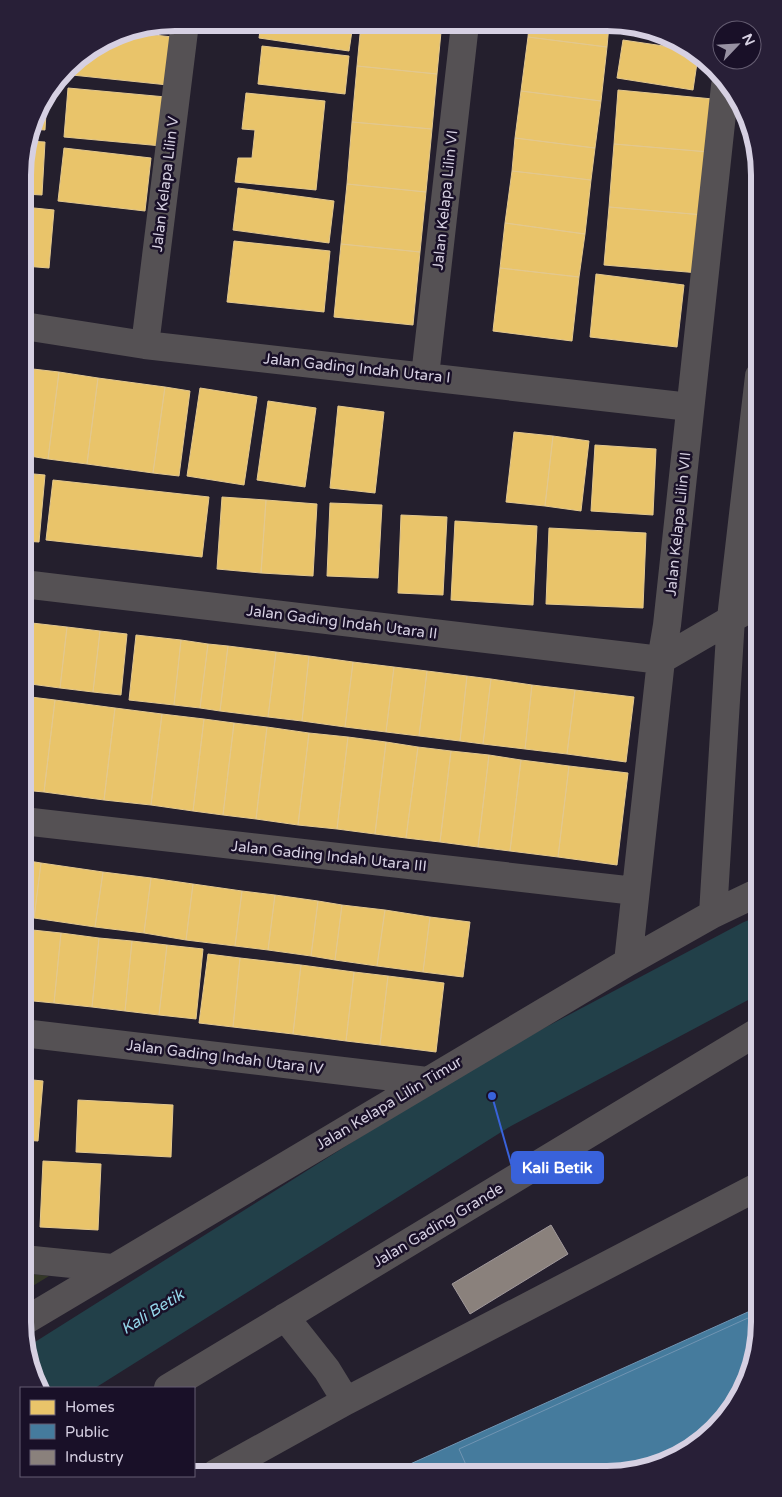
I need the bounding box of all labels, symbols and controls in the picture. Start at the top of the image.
north arrow [712,20,762,70]
text: N [738,31,758,48]
street label: Jalan Kelapa Lilin V [148,115,182,253]
street label: Jalan Kelapa Lilin VI [429,129,461,271]
street label: Jalan Gading Indah Utara I [263,349,451,387]
street label: Jalan Kelapa Lilin VII [661,451,695,597]
street label: Jalan Gading Indah Utara II [245,601,439,643]
street label: Jalan Gading Indah Utara III [230,837,428,875]
street label: Jalan Gading Indah Utara IV [125,1036,325,1078]
street label: Jalan Kelapa Lilin Timur [313,1052,466,1154]
callout: Kali Betik [512,1152,603,1183]
text: Kali Betik [522,1158,593,1178]
street label: Jalan Gading Grande [370,1179,506,1271]
water label: Kali Betik [117,1284,189,1339]
legend [20,1387,195,1477]
text: Homes [65,1398,115,1416]
text: Public [65,1423,109,1441]
text: Industry [65,1448,124,1466]

